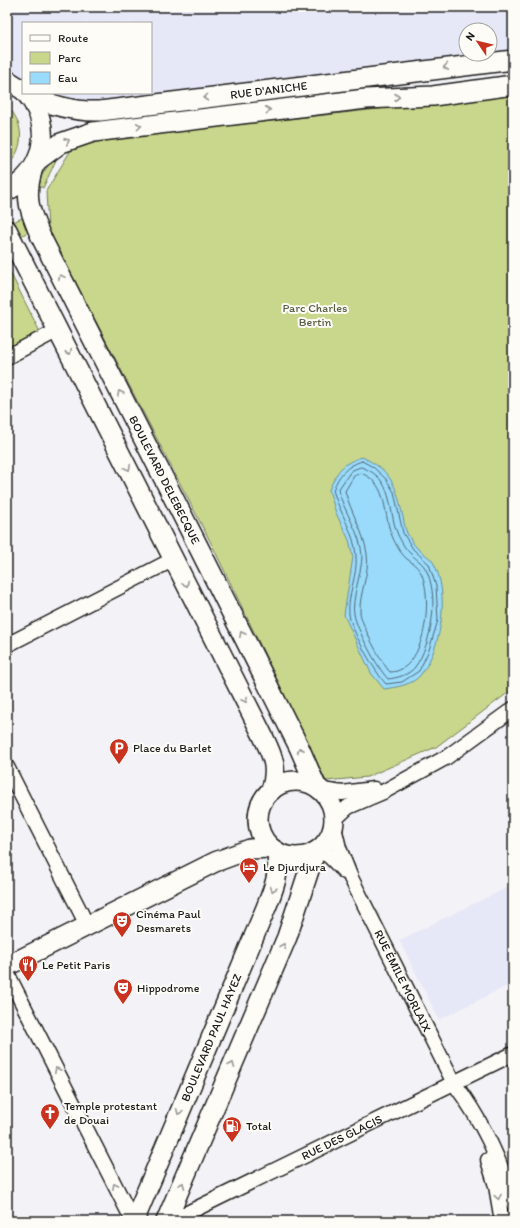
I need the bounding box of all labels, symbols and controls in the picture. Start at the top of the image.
legend [22,22,152,94]
north arrow [458,22,498,62]
text: N [463,30,478,43]
text: Route [58,31,88,45]
text: Parc [58,51,81,65]
one-way arrow [443,62,449,71]
text: Eau [58,71,78,85]
street label: RUE D'ANICHE [229,78,308,102]
one-way arrow [203,93,209,102]
one-way arrow [394,93,400,101]
one-way arrow [265,106,271,115]
one-way arrow [136,122,142,131]
one-way arrow [62,138,70,146]
one-way arrow [58,274,66,281]
park label: Parc Charles Bertin [283,301,348,329]
one-way arrow [64,348,72,356]
one-way arrow [117,389,125,397]
street label: BOULEVARD DELEBECQUE [126,413,203,547]
one-way arrow [123,464,131,472]
one-way arrow [182,580,189,587]
one-way arrow [239,630,247,638]
one-way arrow [240,696,248,703]
parking icon: Place du Barlet [108,737,130,765]
place label: Place du Barlet [133,741,212,755]
one-way arrow [297,747,305,754]
hotel icon: Le Djurdjura [238,856,260,884]
place label: Le Djurdjura [263,860,327,874]
one-way arrow [269,885,277,892]
place label: Cinéma Paul Desmarets [136,907,201,935]
theatre icon: Cinéma Paul Desmarets [111,910,133,938]
street label: RUE ÉMILE MORLAIX [371,928,434,1034]
one-way arrow [279,942,287,949]
restaurant icon: Le Petit Paris [17,954,39,982]
place label: Le Petit Paris [42,958,110,972]
street label: BOULEVARD PAUL HAYEZ [178,971,244,1104]
theatre icon: Hippodrome [112,977,134,1005]
place label: Hippodrome [137,981,200,995]
one-way arrow [228,1062,236,1069]
one-way arrow [54,1067,61,1075]
place label: Temple protestant de Douai [64,1099,158,1127]
church icon: Temple protestant de Douai [39,1102,61,1130]
one-way arrow [176,1109,184,1116]
street label: RUE DES GLACIS [299,1112,385,1163]
fuel station icon: Total [221,1115,243,1143]
place label: Total [246,1119,272,1133]
one-way arrow [177,1182,185,1189]
one-way arrow [113,1183,120,1190]
one-way arrow [493,1194,502,1201]

